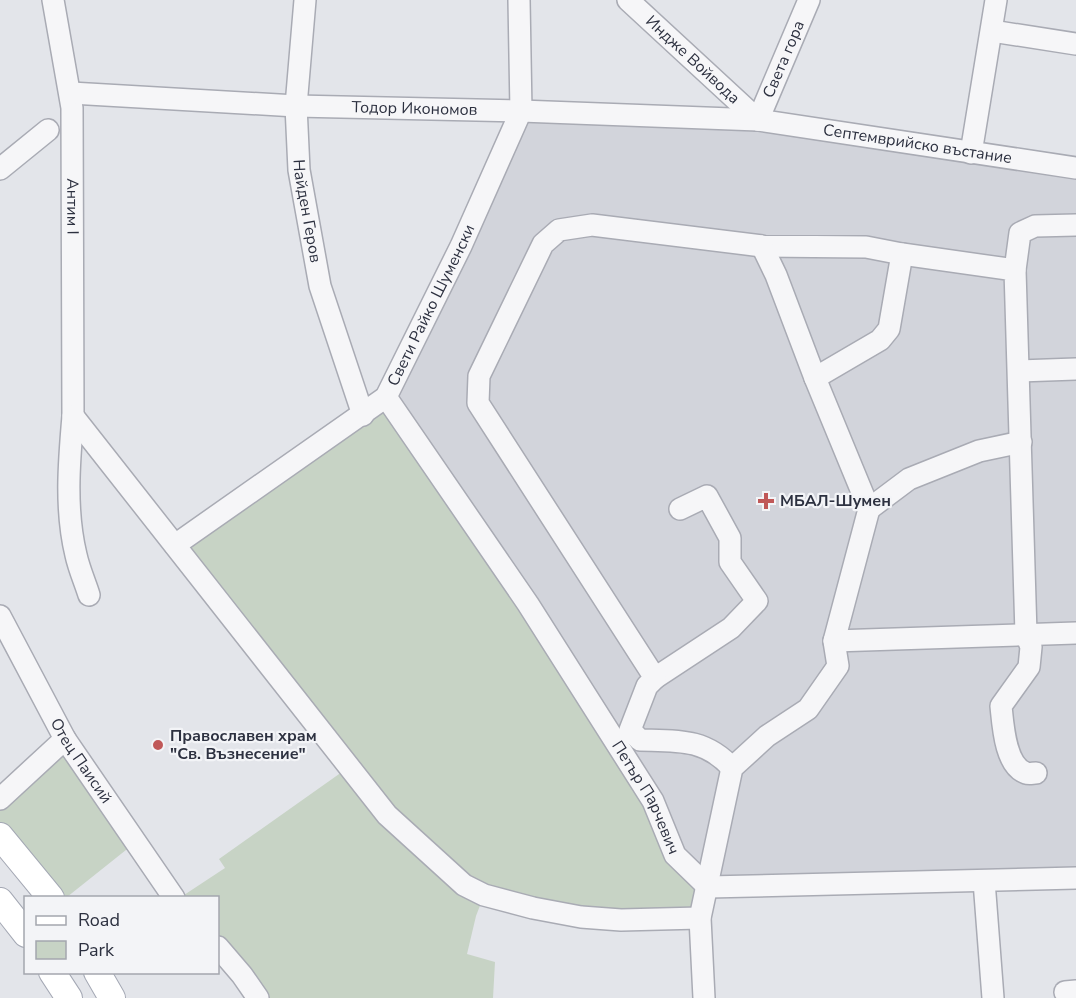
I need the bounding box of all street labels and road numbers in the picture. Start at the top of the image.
street label: Индже Войвода [641,10,745,109]
street label: Света гора [758,17,810,101]
street label: Тодор Икономов [351,96,478,121]
street label: Септемврийско въстание [822,119,1013,169]
street label: Найден Геров [288,159,327,265]
street label: Антим I [61,178,83,235]
street label: Свети Райко Шуменски [382,221,480,390]
street label: Отец Паисий [45,714,117,808]
street label: Петър Парчевич [606,736,685,858]

